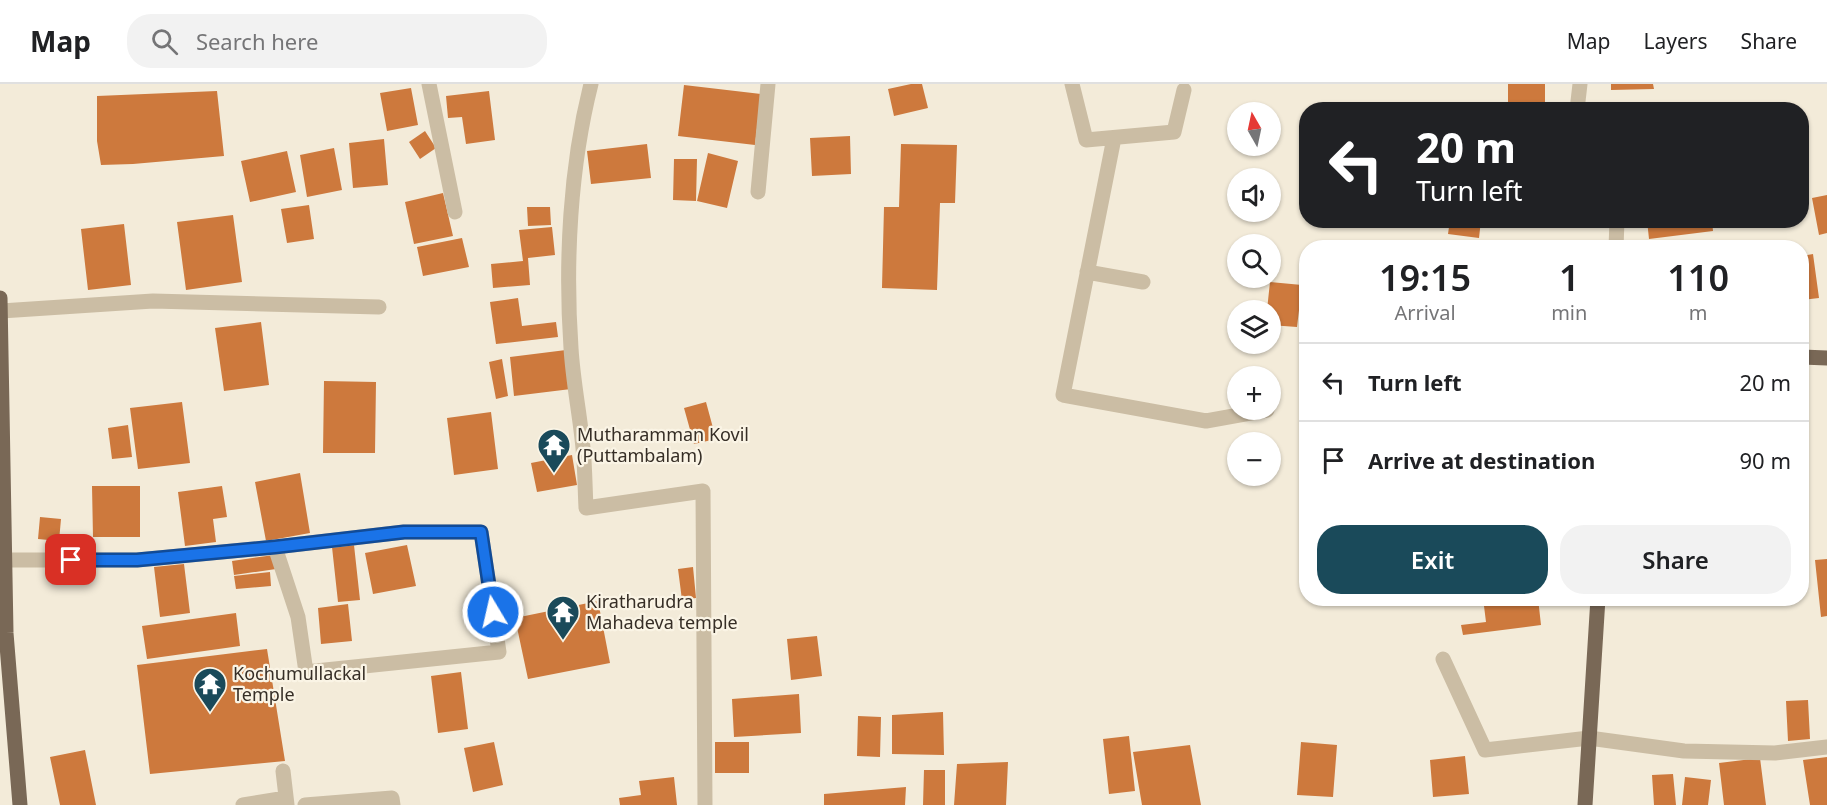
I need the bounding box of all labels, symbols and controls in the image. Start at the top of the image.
search box [127,14,547,68]
text: Map [30,22,91,60]
icon: search [148,25,181,58]
text: Search here [196,26,318,56]
text: Map [1567,27,1611,55]
text: Layers [1644,27,1708,55]
text: Share [1741,27,1797,55]
north arrow [1227,102,1281,156]
map controls [1227,102,1281,486]
text: 20 m [1416,118,1516,175]
icon: left [1317,126,1395,204]
button: sound [1227,168,1281,222]
text: Turn left [1416,172,1522,209]
button: search [1227,234,1281,288]
text: 19:15 [1379,253,1471,302]
text: 1 [1559,253,1580,302]
text: 110 [1667,253,1729,302]
text: Arrival [1395,299,1456,326]
text: min [1551,299,1587,326]
text: m [1689,299,1708,326]
button: layers [1227,300,1281,354]
button: + [1227,366,1281,420]
icon: left [1317,366,1350,399]
text: Turn left [1368,367,1462,397]
text: 20 m [1740,367,1791,397]
place label: Mutharamman Kovil (Puttambalam) [577,422,749,467]
temple icon: Mutharamman Kovil (Puttambalam) [536,427,572,474]
button: − [1227,432,1281,486]
icon: arrive [1317,444,1350,477]
text: Arrive at destination [1368,445,1595,475]
text: 90 m [1740,445,1791,475]
button: Exit [1317,525,1548,594]
button: Share [1560,525,1791,594]
pin [45,534,96,585]
icon: arrive [54,543,87,576]
position arrow [461,580,525,644]
place label: Kiratharudra Mahadeva temple [586,589,738,634]
temple icon: Kiratharudra Mahadeva temple [545,594,581,641]
place label: Kochumullackal Temple [233,661,366,706]
temple icon: Kochumullackal Temple [192,666,228,713]

